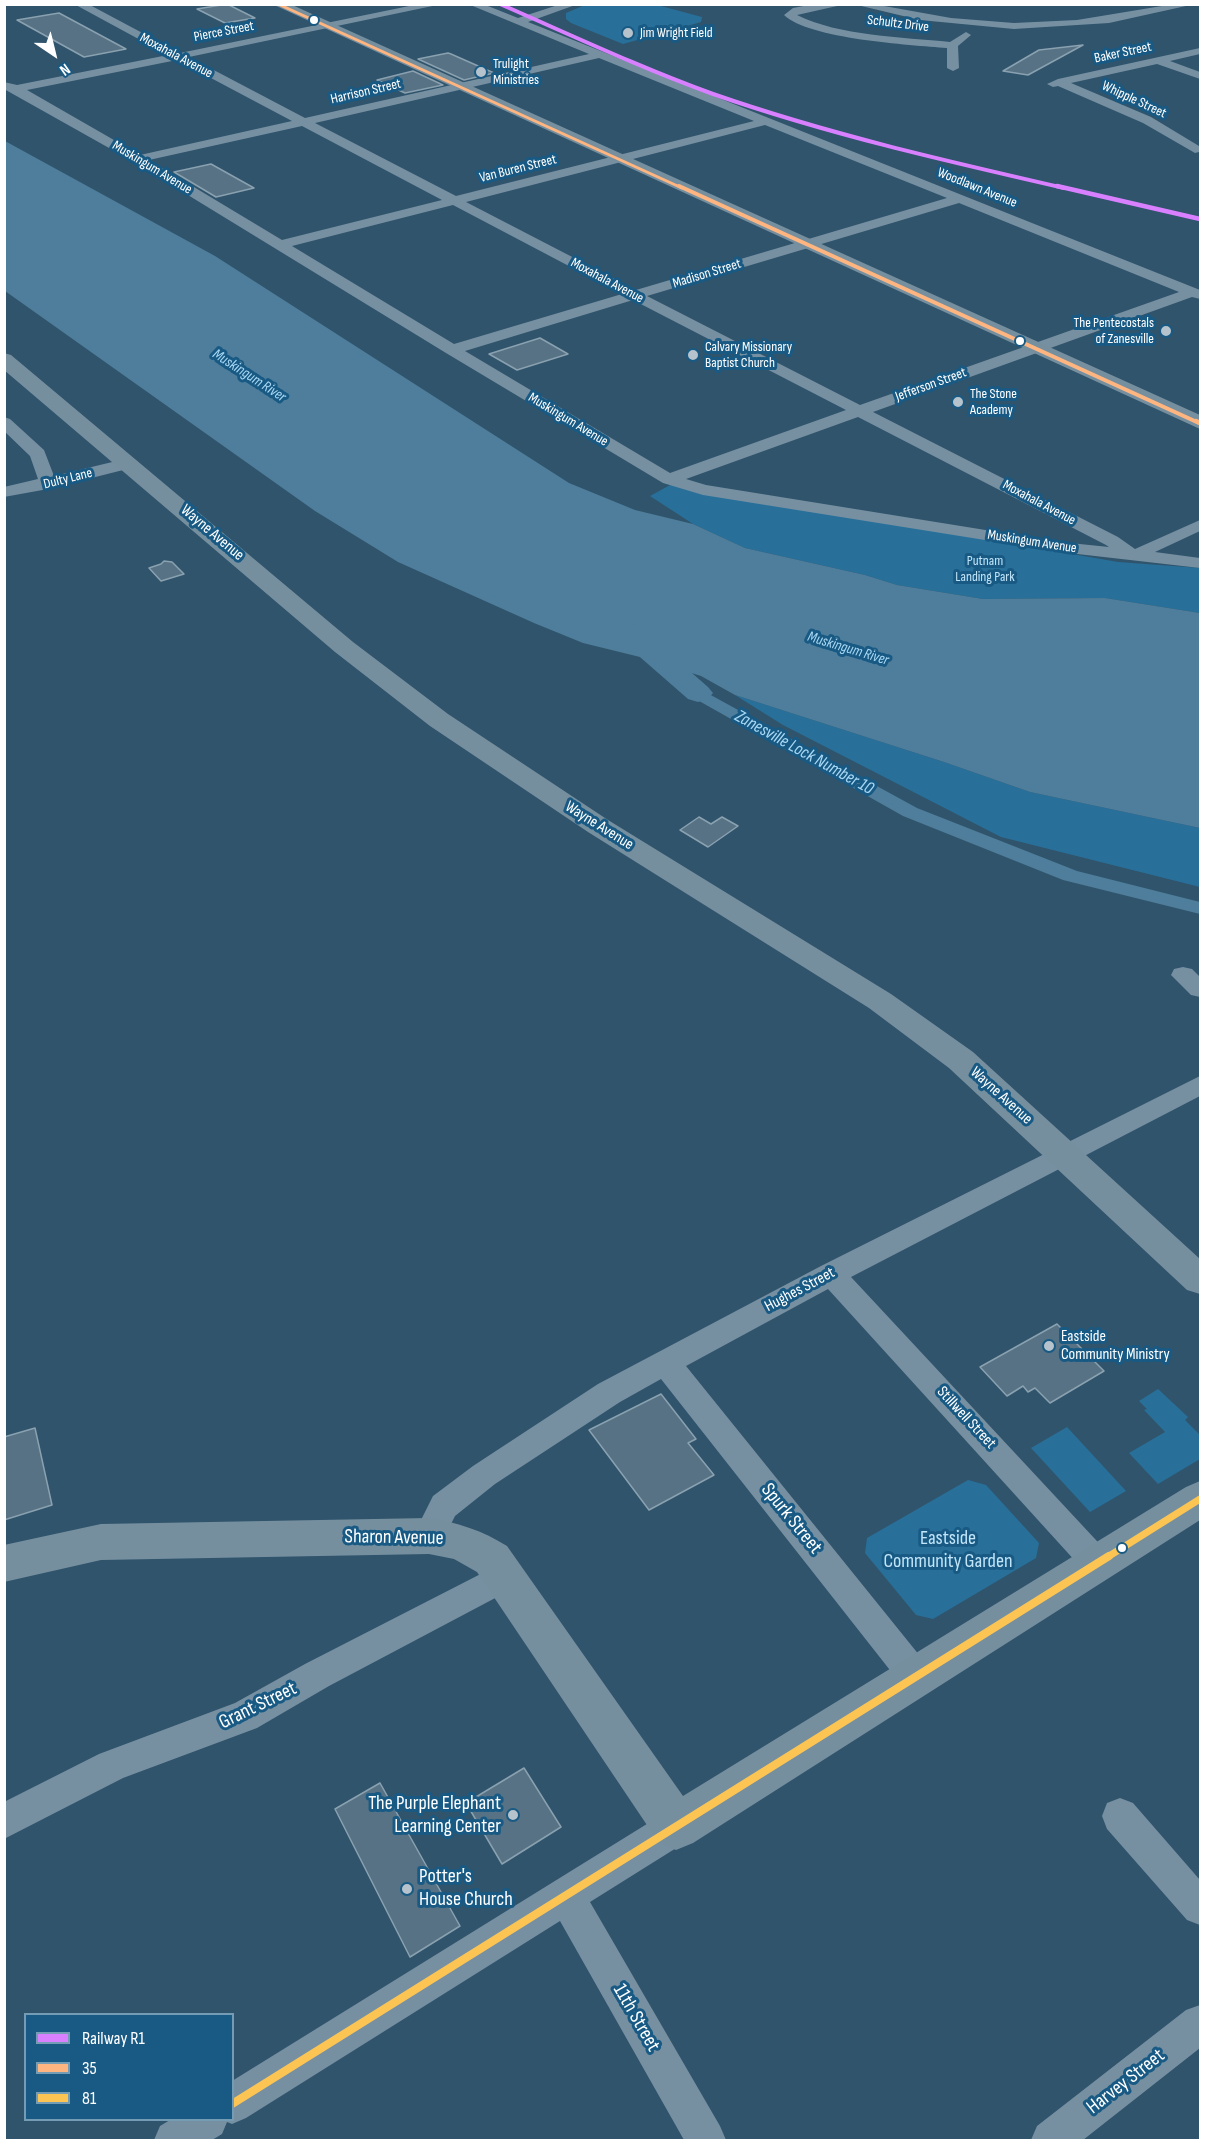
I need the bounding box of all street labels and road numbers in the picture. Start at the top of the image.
street label: Schultz Drive [866,12,930,36]
street label: Pierce Street [193,18,255,46]
street label: Moxahala Avenue [137,30,215,82]
street label: Baker Street [1093,39,1153,67]
street label: Harrison Street [329,76,403,108]
street label: Whipple Street [1099,78,1169,122]
street label: Muskingum Avenue [109,138,195,198]
street label: Van Buren Street [478,151,558,187]
street label: Woodlawn Avenue [935,164,1019,212]
street label: Moxahala Avenue [568,255,646,307]
street label: Madison Street [671,256,743,292]
street label: Jefferson Street [893,364,969,406]
street label: Muskingum Avenue [525,390,611,450]
street label: Dulty Lane [42,465,94,493]
street label: Moxahala Avenue [1000,477,1078,529]
street label: Wayne Avenue [176,501,248,565]
street label: Muskingum Avenue [986,527,1078,557]
street label: Wayne Avenue [561,797,637,855]
street label: Wayne Avenue [966,1063,1036,1129]
street label: Hughes Street [762,1264,838,1316]
street label: Stillwell Street [932,1383,1000,1453]
street label: Spurk Street [755,1479,827,1559]
street label: Sharon Avenue [344,1525,444,1551]
street label: Grant Street [215,1677,301,1735]
street label: 11th Street [607,1980,665,2056]
street label: Harvey Street [1082,2044,1170,2120]

